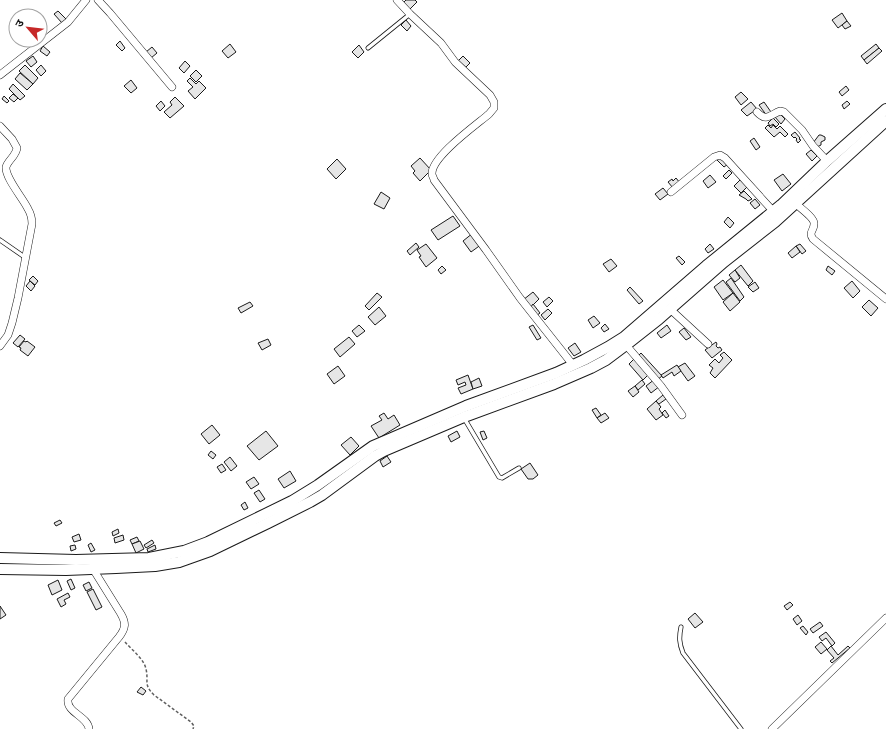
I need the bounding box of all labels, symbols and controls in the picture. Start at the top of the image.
north arrow [8,8,48,48]
text: उ [12,17,27,29]

